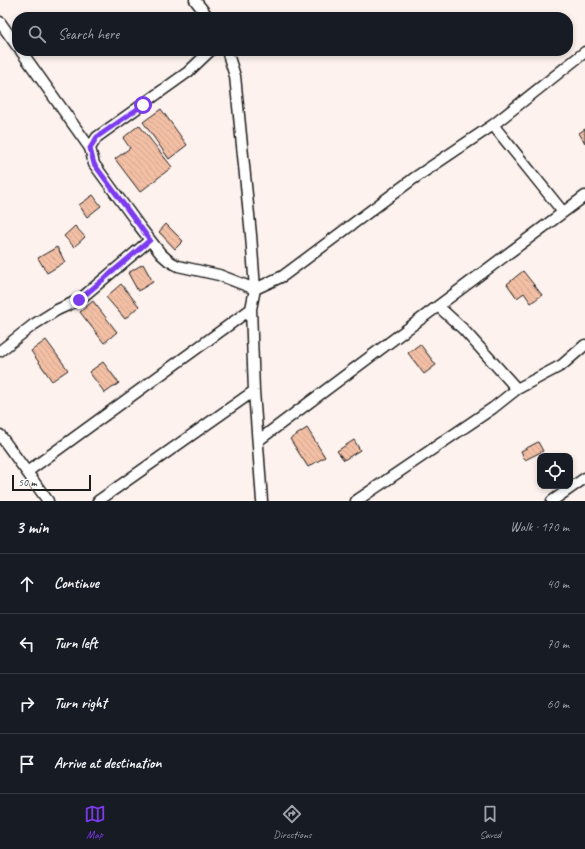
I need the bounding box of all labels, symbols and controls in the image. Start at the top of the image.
search box [12,12,573,56]
icon: search [26,23,48,45]
text: Search here [58,25,119,44]
route start [134,96,152,114]
route end [70,291,88,309]
map controls [537,453,573,489]
button: locate [537,453,573,489]
scale bar [12,473,91,492]
text: 50 m [18,475,37,489]
text: 3 min [16,517,49,538]
text: Walk · 170 m [510,519,569,535]
icon: ahead [16,573,38,595]
text: Continue [54,574,99,593]
text: 40 m [547,576,569,592]
icon: left [16,633,38,655]
text: Turn left [54,634,97,653]
text: 70 m [547,636,569,652]
icon: right [16,693,38,715]
text: Turn right [54,694,107,713]
text: 60 m [547,696,569,712]
icon: arrive [16,753,38,775]
text: Arrive at destination [54,754,161,773]
tab: Map [84,803,106,841]
tab: Directions [273,803,312,841]
tab: Saved [479,803,501,841]

